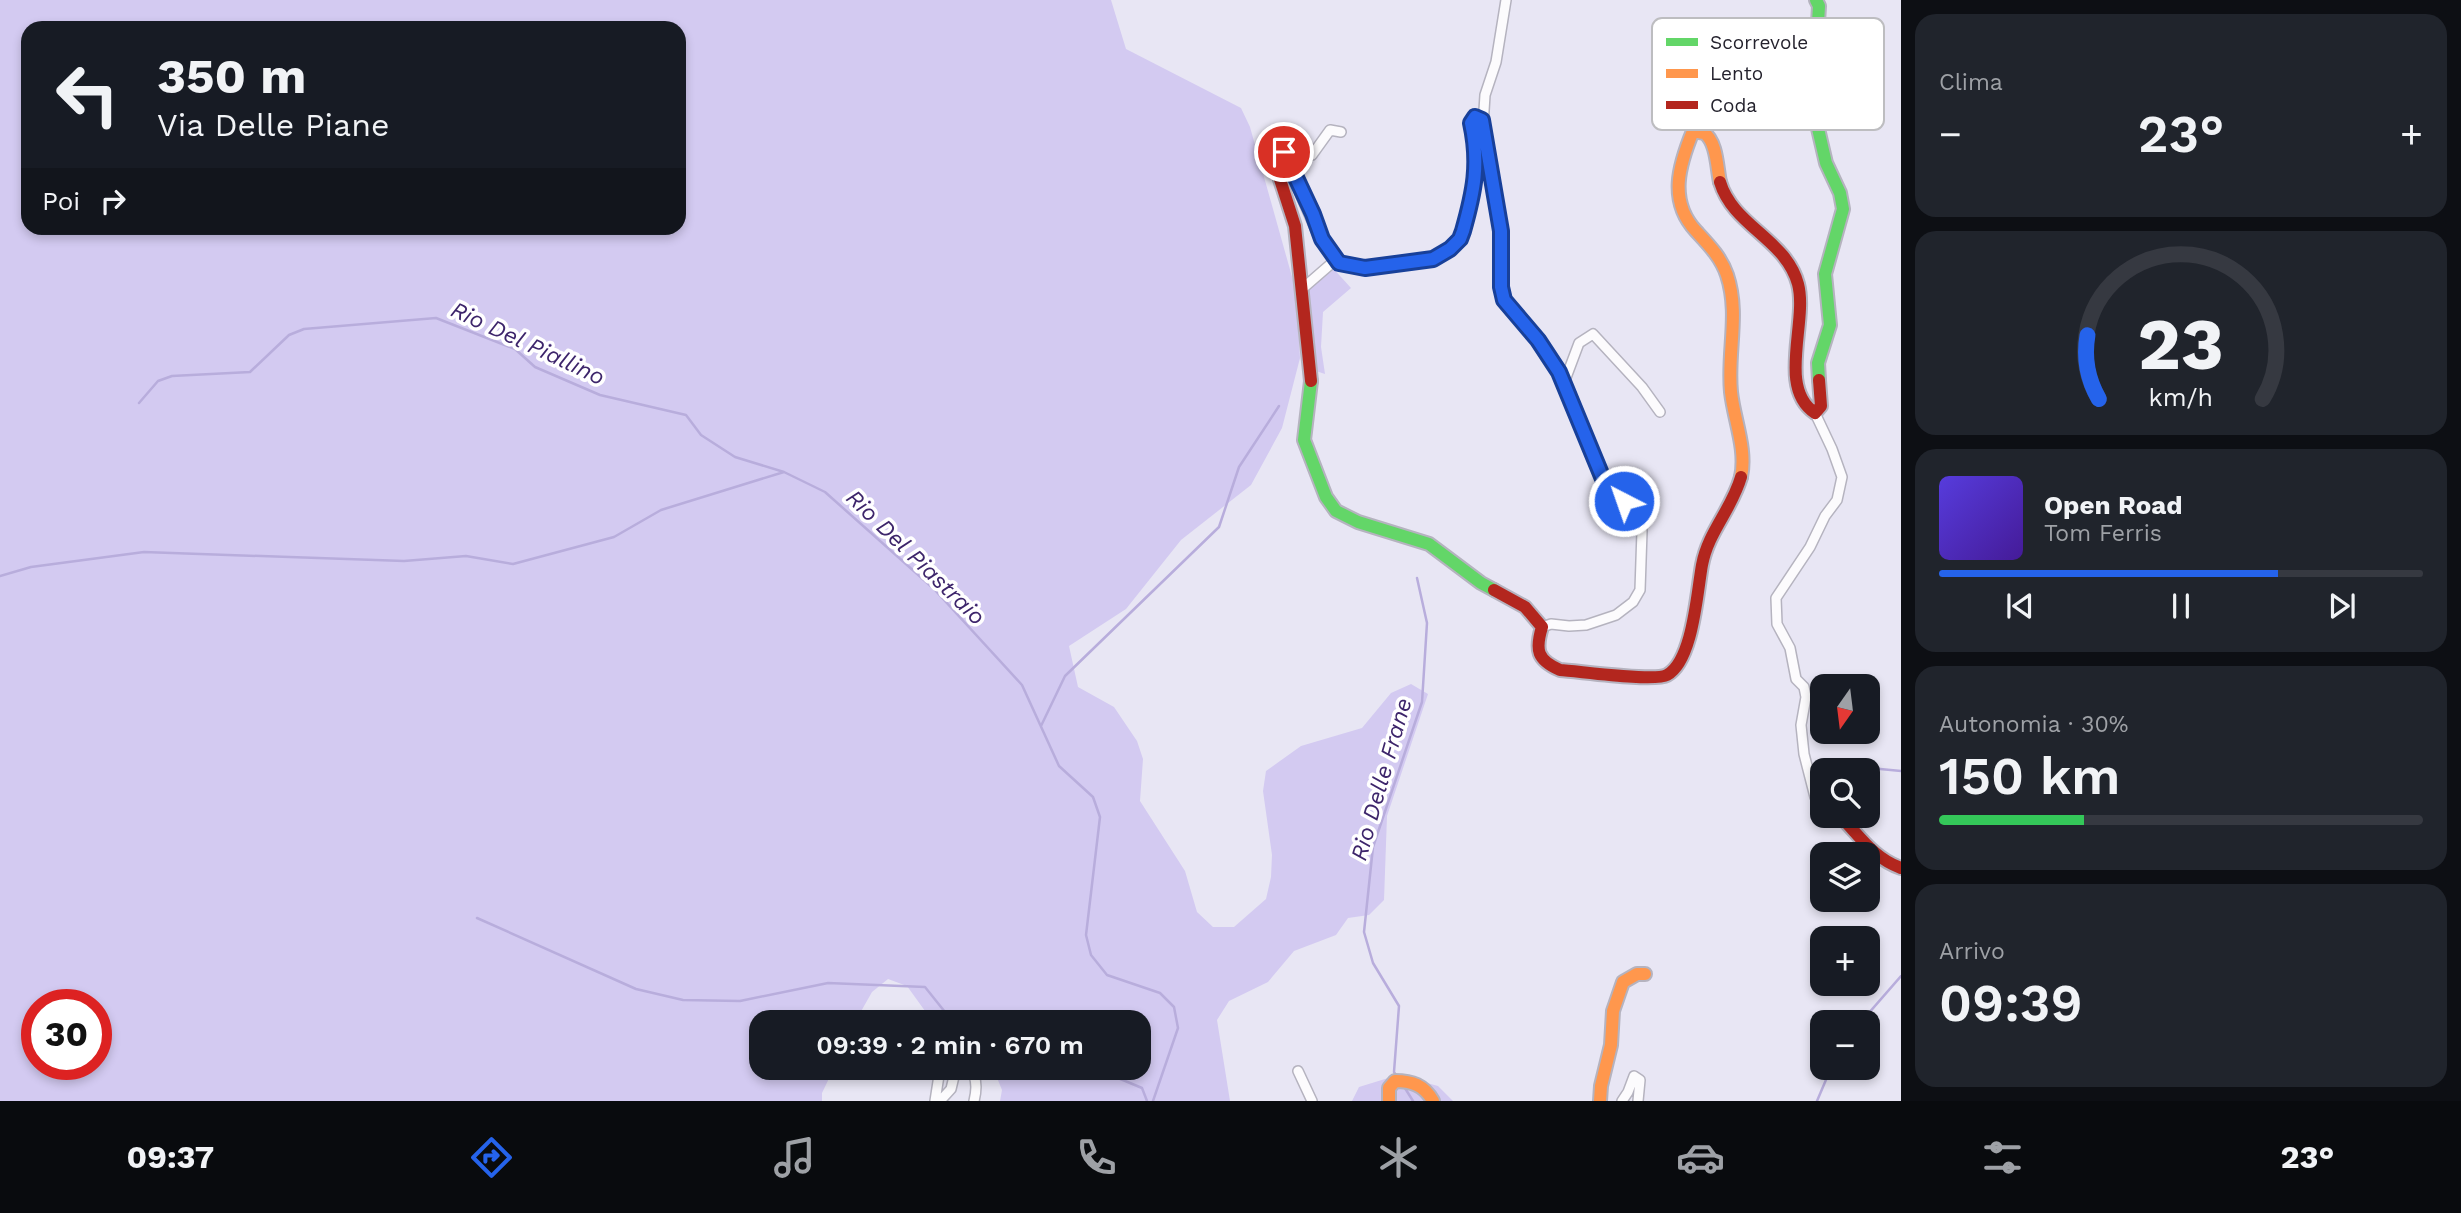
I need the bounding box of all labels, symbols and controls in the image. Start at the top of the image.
legend [1652,18,1884,130]
text: Scorrevole [1710,31,1808,54]
text: 350 m [157,47,306,105]
icon: left [42,49,133,140]
text: Lento [1710,62,1763,85]
text: Clima [1939,69,2003,96]
text: Coda [1710,94,1757,117]
text: 23° [2138,104,2224,165]
text: Via Delle Piane [157,106,389,144]
text: − [1939,112,1962,156]
text: + [2400,112,2423,156]
pin [1254,122,1314,182]
icon: arrive [1265,133,1303,171]
icon: right [94,182,132,220]
text: Poi [42,186,80,216]
water label: Rio Del Piallino [447,296,609,391]
text: 23 [2138,302,2224,388]
text: km/h [2149,383,2213,412]
position arrow [1587,464,1661,538]
water label: Rio Del Piastraio [841,484,991,630]
text: Open Road [2044,490,2182,520]
text: Tom Ferris [2044,520,2162,547]
icon: previous [2001,587,2039,625]
icon: pause [2162,587,2200,625]
icon: next [2323,587,2361,625]
north arrow [1810,674,1880,744]
map controls [1810,674,1880,1080]
water label: Rio Delle Frane [1345,695,1418,864]
text: Autonomia · 30% [1939,711,2128,738]
text: 150 km [1939,746,2120,807]
button: search [1810,758,1880,828]
button: layers [1810,842,1880,912]
button: + [1810,926,1880,996]
text: Arrivo [1939,938,2005,965]
text: 09:39 [1939,973,2082,1034]
speed limit sign: 30 [21,989,112,1080]
button: − [1810,1010,1880,1080]
text: 09:39 · 2 min · 670 m [816,1030,1084,1060]
icon: directions [467,1133,516,1182]
icon: music [770,1133,819,1182]
icon: phone [1072,1133,1121,1182]
icon: climate [1374,1133,1423,1182]
icon: car [1676,1133,1725,1182]
icon: filters [1978,1133,2027,1182]
text: 09:37 [127,1138,214,1176]
text: 23° [2280,1138,2334,1176]

